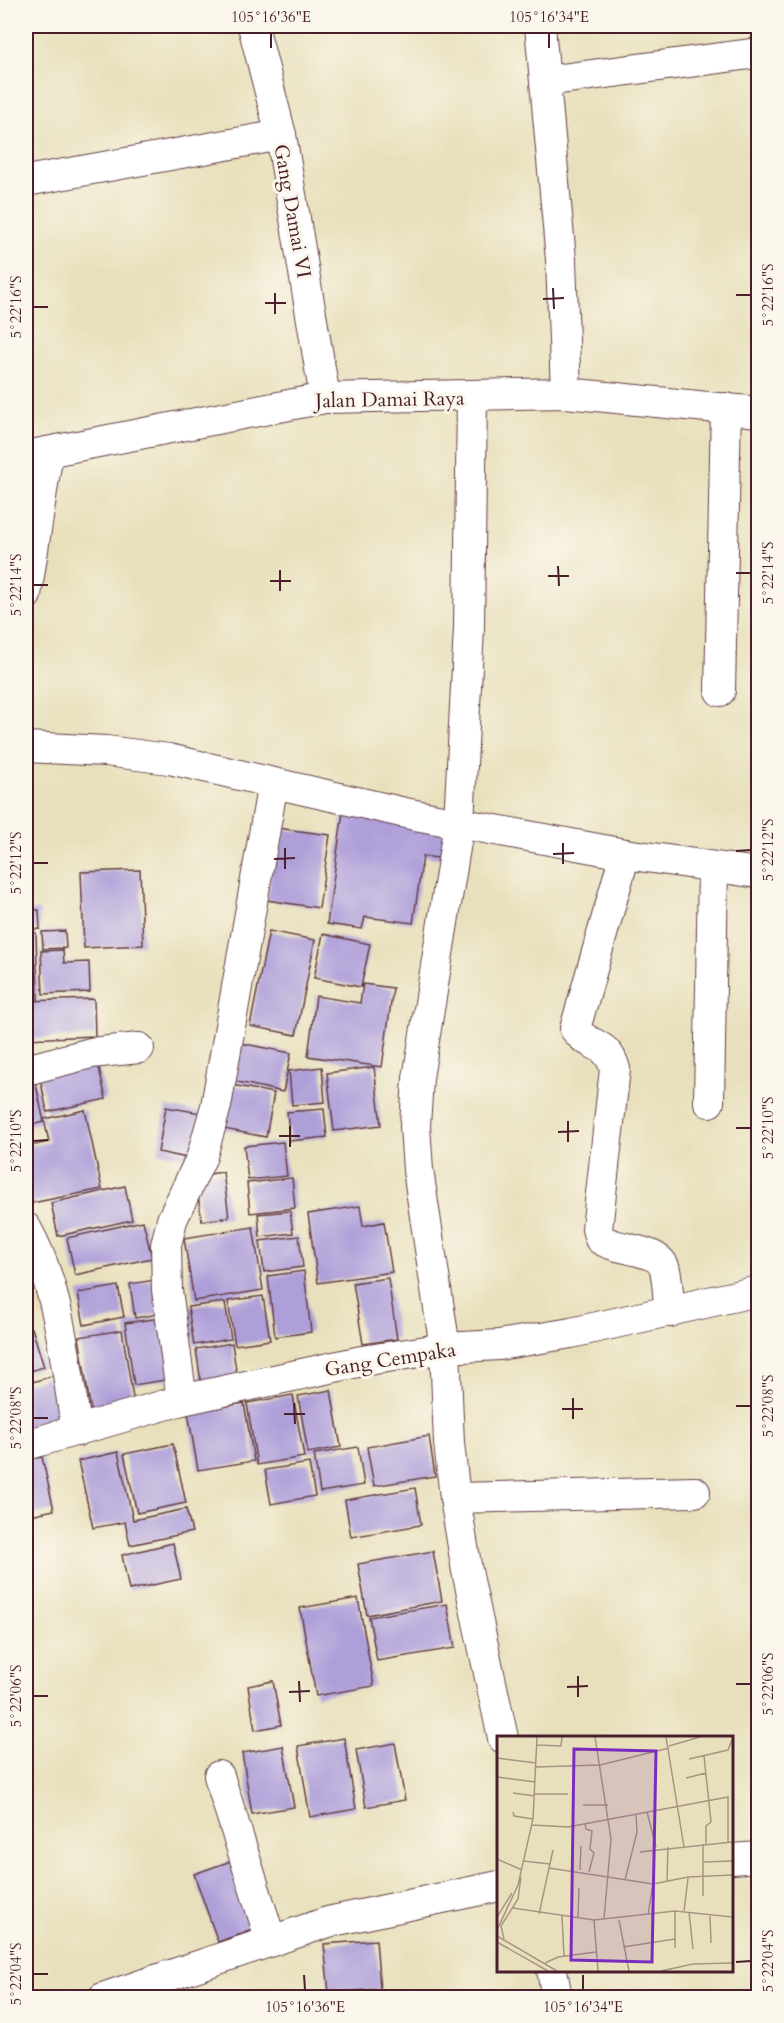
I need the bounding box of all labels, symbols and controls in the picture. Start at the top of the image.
text: 105°16'36"E [231,7,311,27]
text: 105°16'34"E [509,7,589,27]
street label: Gang Damai VI [267,142,318,280]
text: 5°22'16"S [758,263,778,327]
text: 5°22'16"S [6,275,26,339]
street label: Jalan Damai Raya [312,385,465,414]
text: 5°22'14"S [758,541,778,605]
text: 5°22'14"S [6,553,26,617]
text: 5°22'12"S [758,818,778,882]
text: 5°22'12"S [6,831,26,895]
text: 5°22'10"S [758,1096,778,1160]
text: 5°22'10"S [6,1109,26,1173]
street label: Gang Cempaka [323,1336,458,1383]
text: 5°22'08"S [758,1374,778,1438]
text: 5°22'08"S [6,1386,26,1450]
text: 5°22'06"S [758,1652,778,1716]
text: 5°22'06"S [6,1664,26,1728]
inset map [497,1736,733,1972]
text: 5°22'04"S [758,1929,778,1993]
text: 5°22'04"S [6,1942,26,2006]
text: 105°16'36"E [265,1997,345,2017]
text: 105°16'34"E [543,1997,623,2017]

